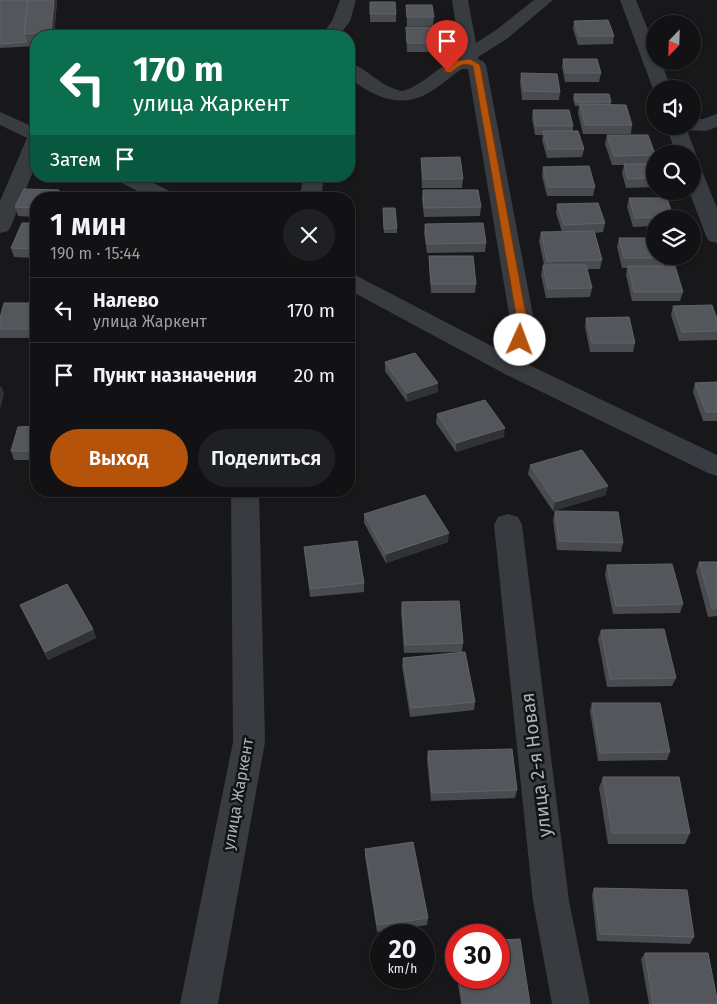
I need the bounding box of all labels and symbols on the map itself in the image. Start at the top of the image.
north arrow [646,15,701,70]
pin [426,20,468,71]
position arrow [493,313,545,365]
street label: улица 2-я Новая [516,691,556,839]
street label: улица Жаркент [219,736,257,852]
speed limit sign: 30 [445,924,510,989]

